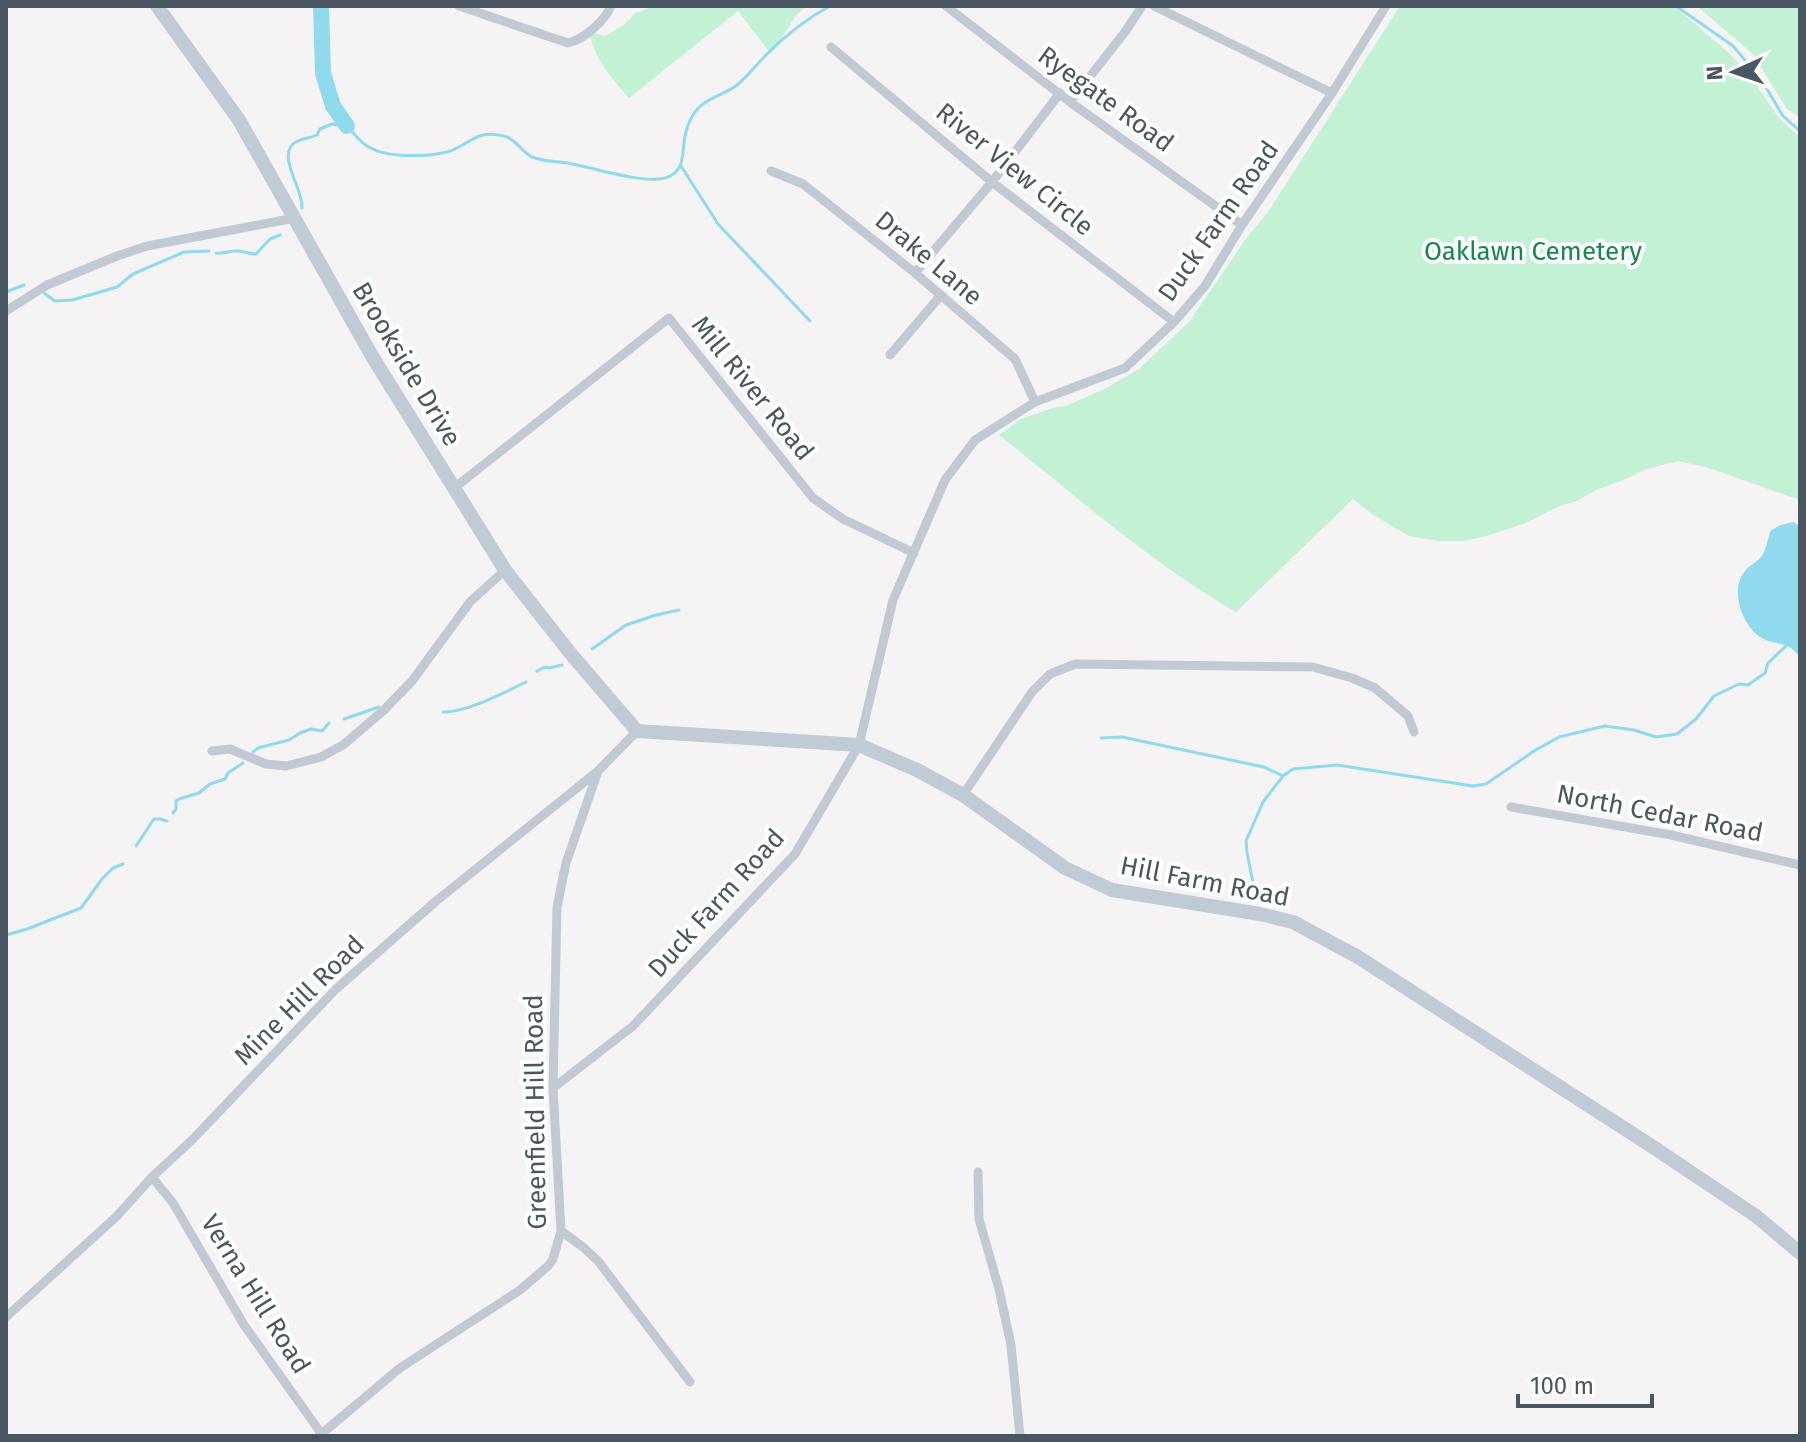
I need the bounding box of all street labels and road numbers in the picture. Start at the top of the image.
street label: Ryegate Road [1032,40,1179,159]
street label: River View Circle [930,96,1100,242]
street label: Duck Farm Road [1152,135,1285,308]
street label: Drake Lane [869,205,989,312]
street label: Brookside Drive [345,277,468,452]
street label: Mill River Road [685,310,820,467]
street label: North Cedar Road [1554,778,1766,849]
street label: Duck Farm Road [642,823,791,984]
street label: Hill Farm Road [1118,850,1292,913]
street label: Mine Hill Road [228,929,371,1072]
street label: Greenfield Hill Road [518,994,553,1230]
street label: Verna Hill Road [194,1209,317,1379]

